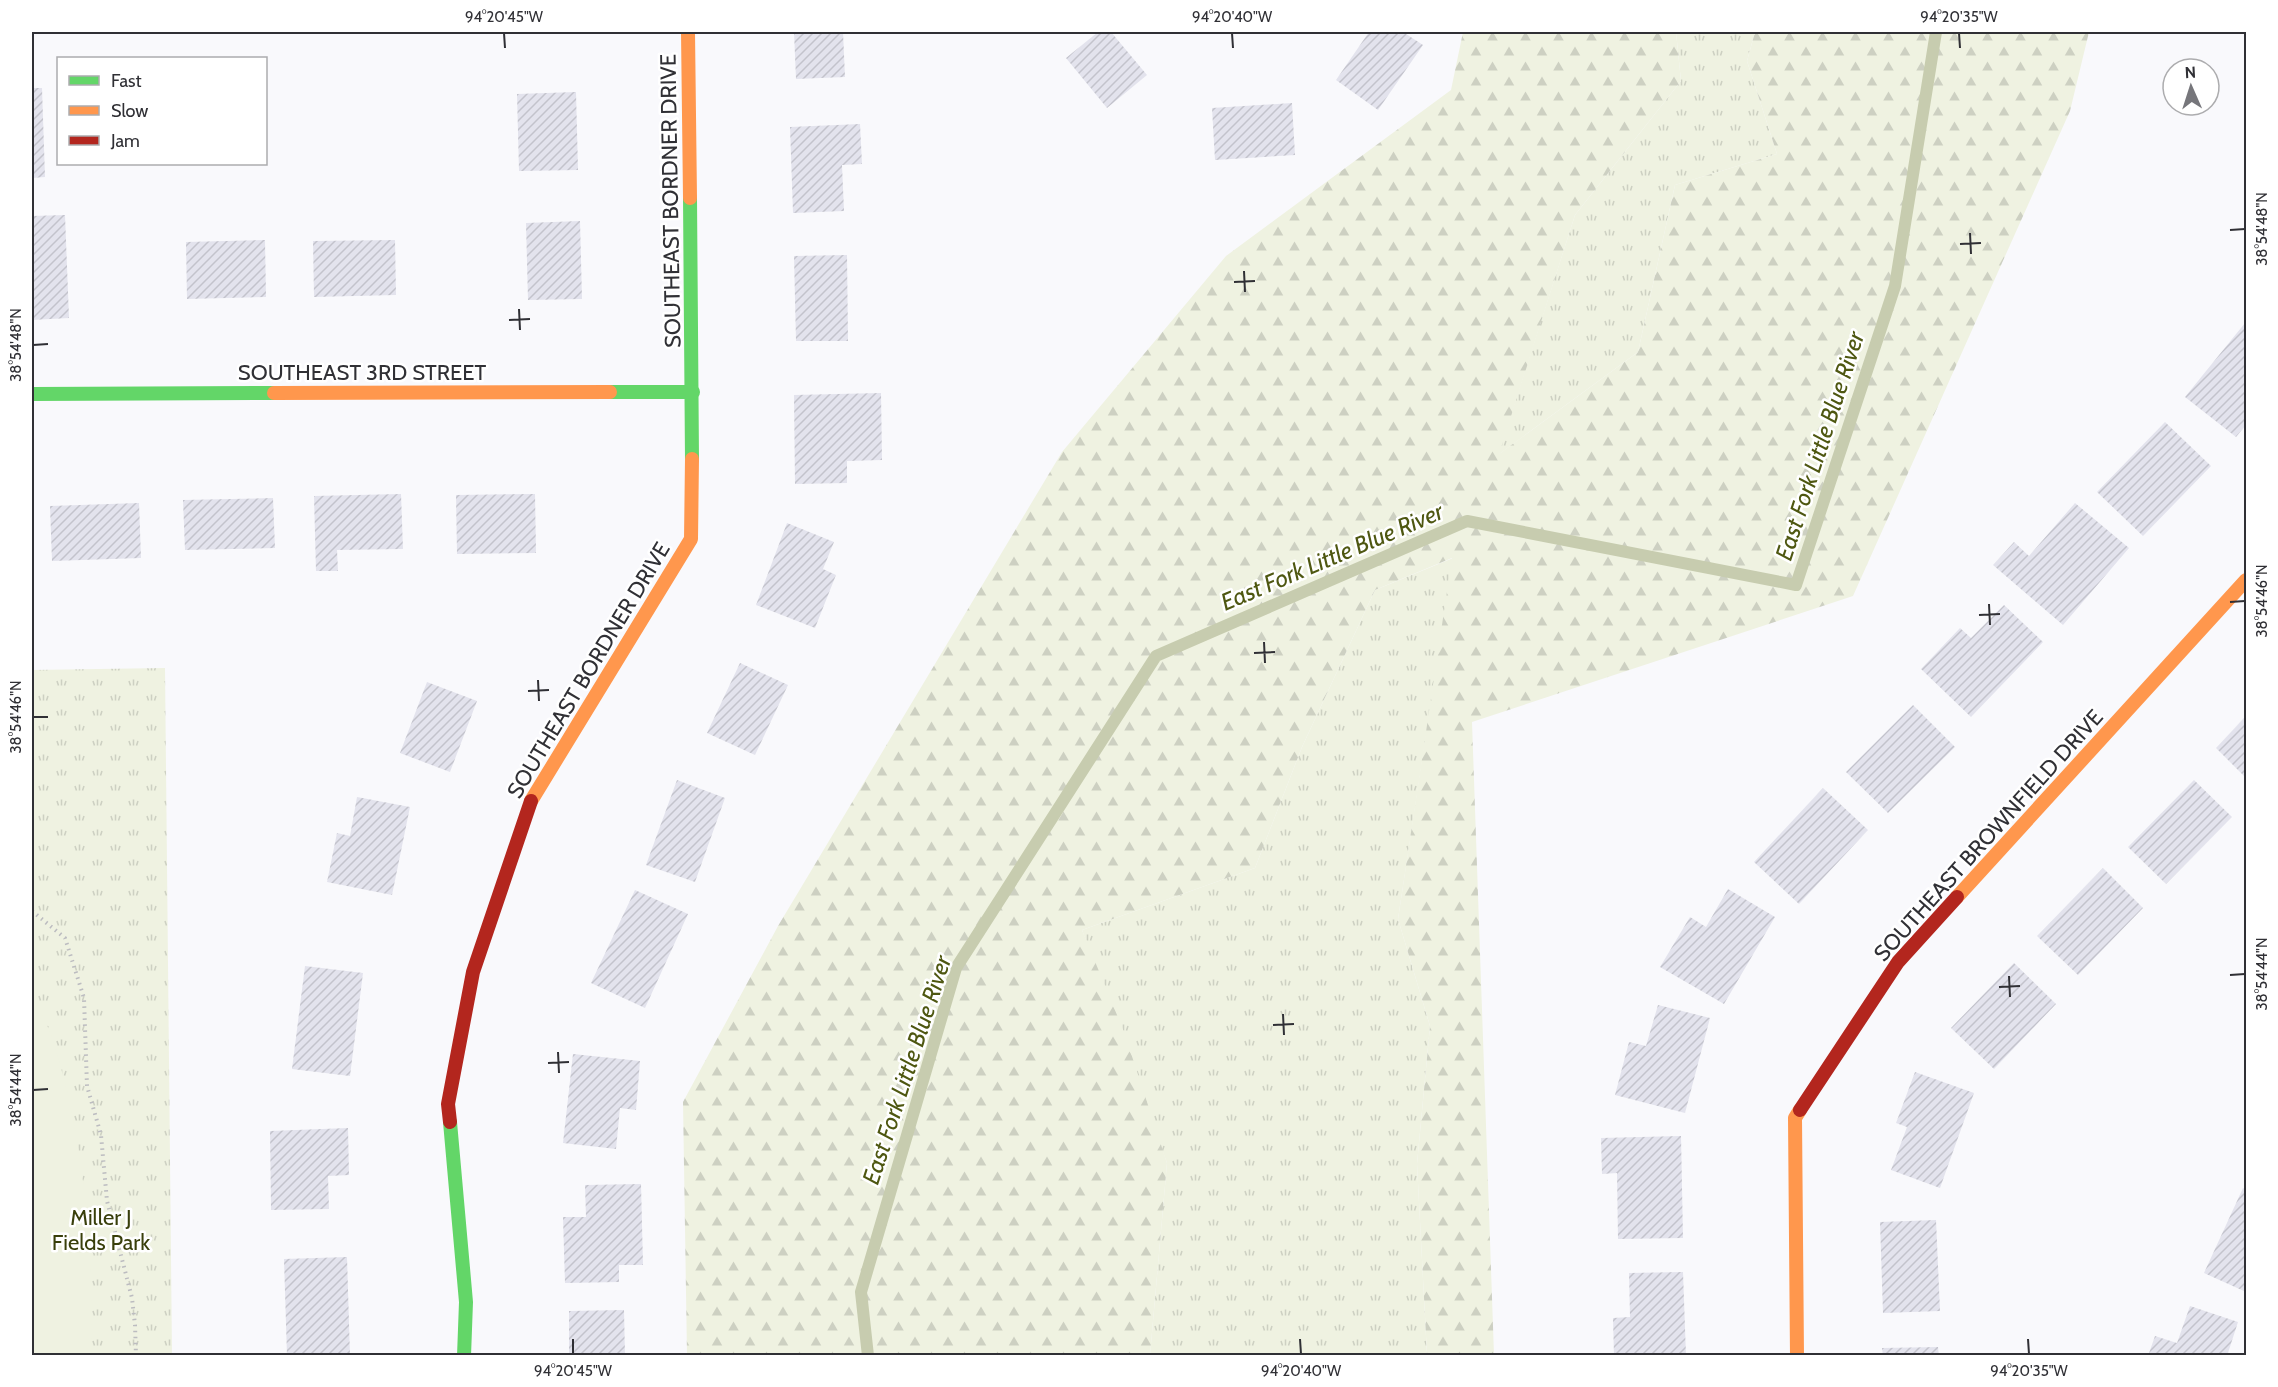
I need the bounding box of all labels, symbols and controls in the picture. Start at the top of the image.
text: 94°20'45"W [465,8,544,26]
text: 94°20'40"W [1192,8,1273,26]
text: 94°20'35"W [1920,8,1999,26]
street label: SOUTHEAST BORDNER DRIVE [654,54,687,348]
legend [57,57,267,165]
north arrow [2161,57,2221,117]
text: N [2184,63,2196,82]
text: Fast [111,70,142,92]
text: Slow [111,100,148,122]
text: Jam [110,130,140,152]
text: 38°54'48"N [2253,192,2271,266]
text: 38°54'48"N [7,308,25,382]
water label: East Fork Little Blue River [1769,326,1871,564]
street label: SOUTHEAST 3RD STREET [238,359,486,386]
water label: East Fork Little Blue River [1216,496,1449,617]
street label: SOUTHEAST BORDNER DRIVE [501,537,676,803]
text: 38°54'46"N [2253,564,2271,638]
text: 38°54'46"N [7,680,25,754]
street label: SOUTHEAST BROWNFIELD DRIVE [1868,704,2109,967]
text: 38°54'44"N [2253,937,2271,1011]
water label: East Fork Little Blue River [856,950,958,1188]
text: 38°54'44"N [7,1053,25,1127]
park label: Miller J Fields Park [52,1204,150,1256]
text: 94°20'45"W [534,1362,613,1380]
text: 94°20'40"W [1261,1362,1342,1380]
text: 94°20'35"W [1990,1362,2069,1380]

